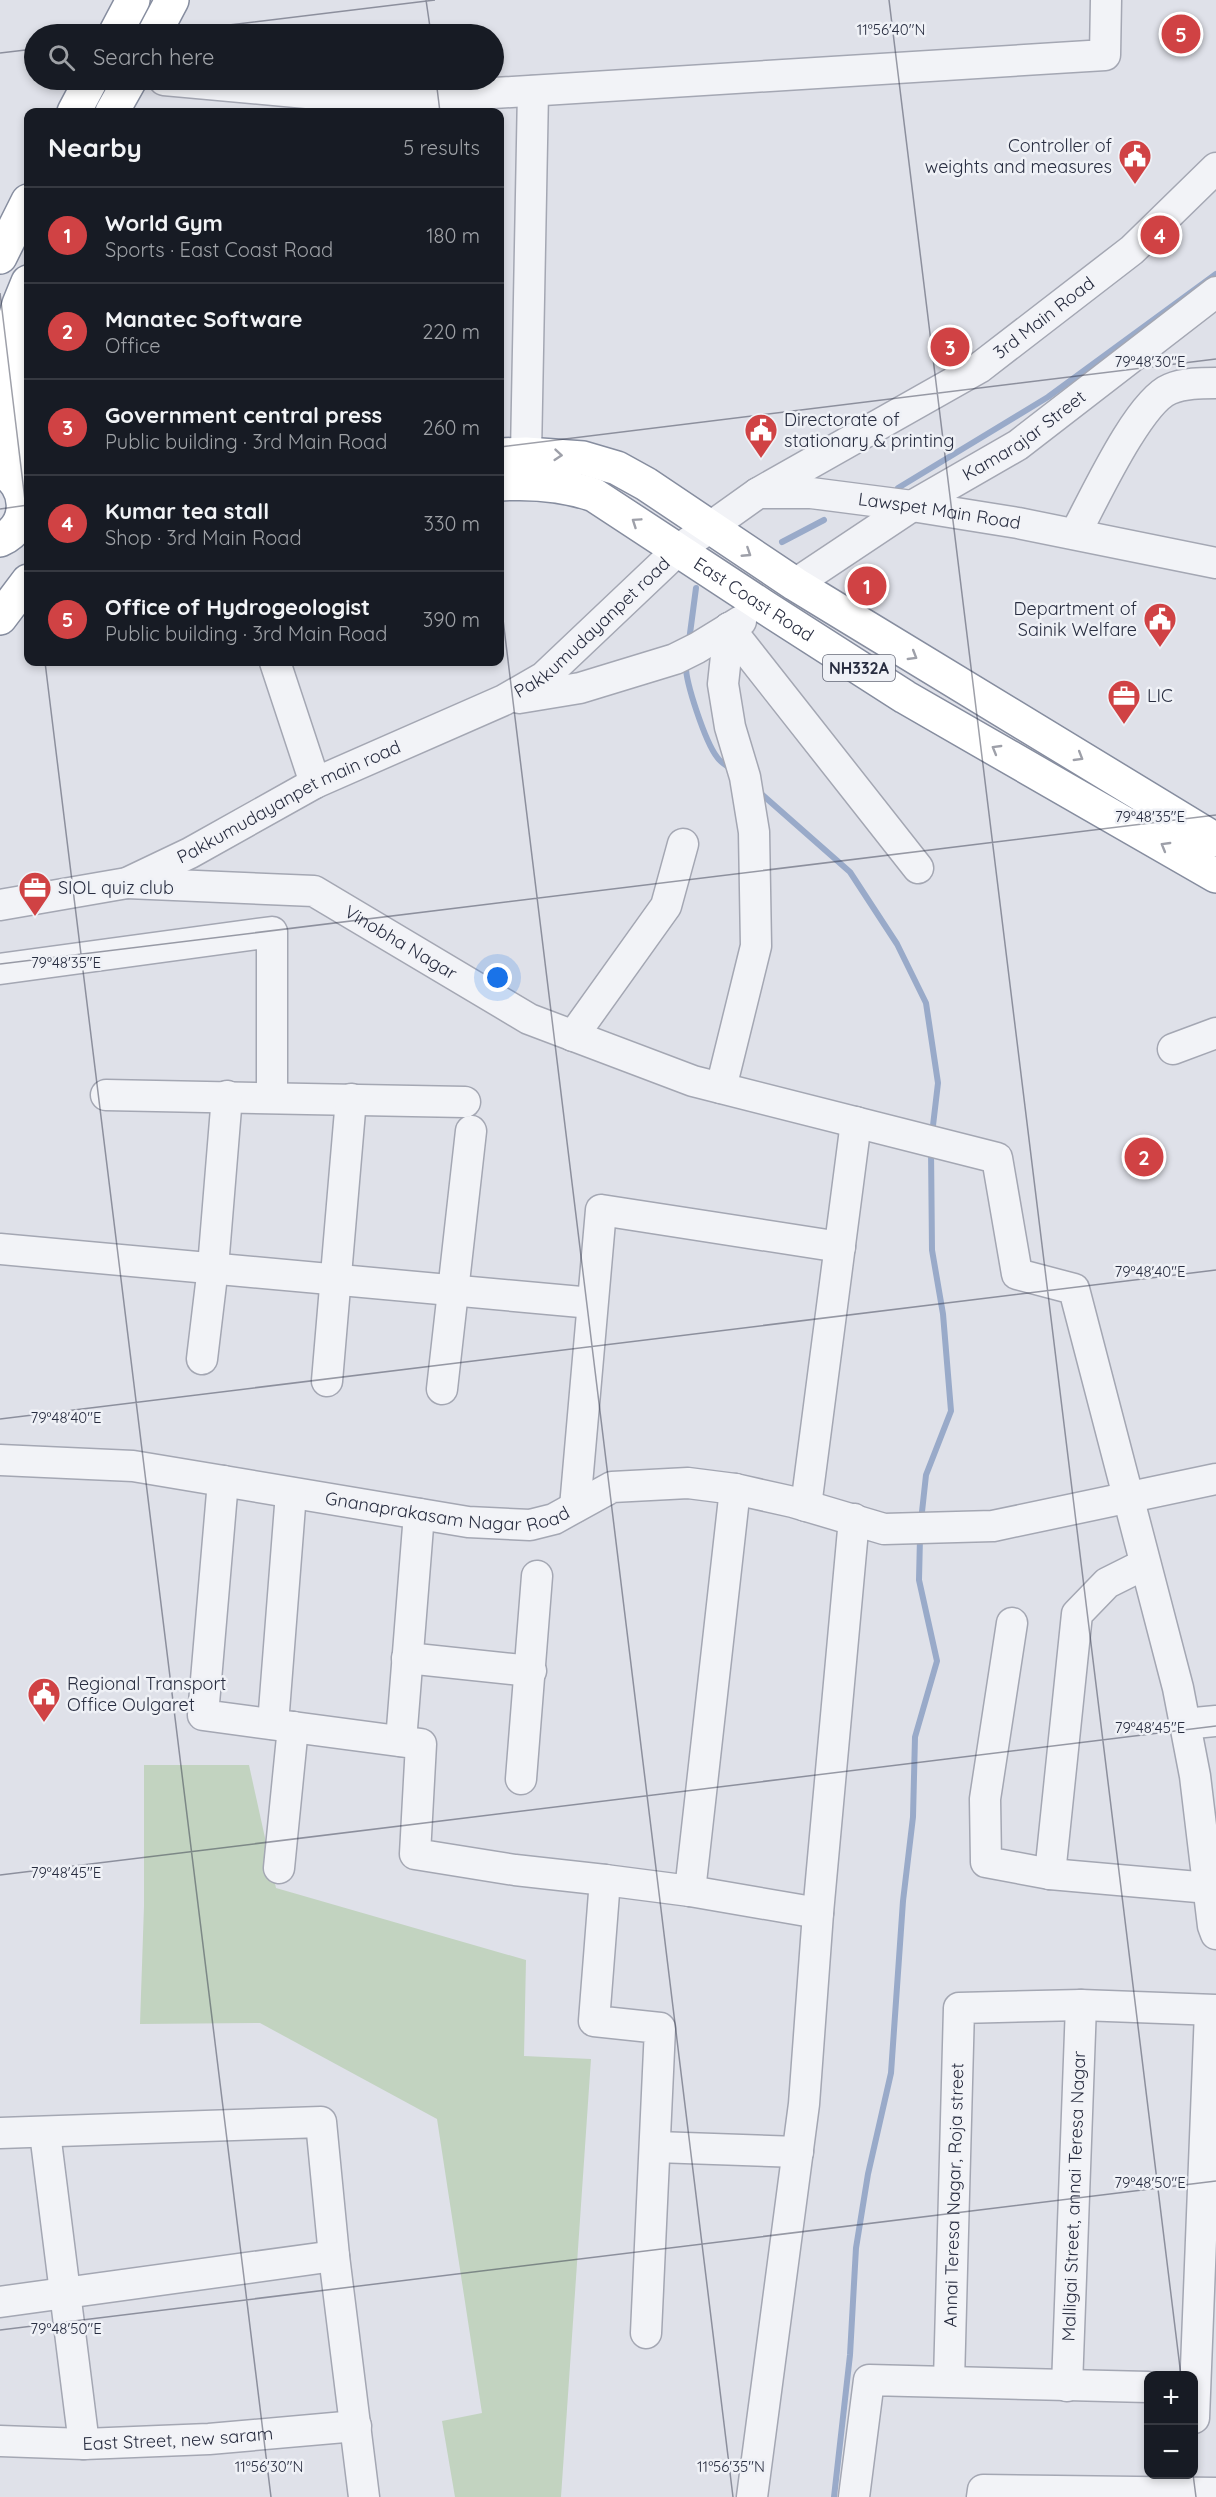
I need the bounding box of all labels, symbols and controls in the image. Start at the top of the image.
pin: 5 [1162,12,1200,57]
text: 11°56'40"N [857,20,925,39]
search box [24,24,504,90]
icon: search [45,41,78,74]
text: Search here [93,43,214,71]
text: Nearby [48,131,142,164]
place label: Controller of weights and measures [925,134,1113,178]
text: 5 results [403,135,480,160]
public building icon: Controller of weights and measures [1117,138,1153,185]
text: World Gym [105,209,223,237]
pin: 4 [1140,212,1180,258]
text: 1 [64,223,71,248]
text: 180 m [426,223,480,248]
text: Sports · East Coast Road [105,237,333,262]
street label: 3rd Main Road [989,271,1099,364]
text: Manatec Software [105,305,303,333]
text: 2 [62,319,73,344]
text: 220 m [422,319,480,344]
pin: 3 [930,324,970,370]
text: Office [105,333,161,358]
text: 79°48'30"E [1115,352,1186,371]
street label: Kamarajar Street [958,385,1090,486]
text: Government central press [105,401,382,429]
place label: Directorate of stationary & printing [784,408,954,452]
public building icon: Directorate of stationary & printing [743,412,779,459]
text: 3 [62,415,73,440]
text: 260 m [423,415,480,440]
text: Public building · 3rd Main Road [105,429,387,454]
one-way arrow [553,448,562,461]
street label: Lawspet Main Road [857,487,1022,534]
text: Kumar tea stall [105,497,269,525]
text: 4 [62,511,73,536]
text: 330 m [423,511,480,536]
one-way arrow [632,518,643,529]
text: Shop · 3rd Main Road [105,525,302,550]
one-way arrow [741,545,751,557]
street label: Pakkumudayanpet road [510,552,675,703]
street label: East Coast Road [690,552,818,646]
pin: 1 [848,564,886,608]
text: Office of Hydrogeologist [105,593,370,621]
place label: Department of Sainik Welfare [1014,597,1138,641]
public building icon: Department of Sainik Welfare [1142,601,1178,648]
text: 5 [62,607,73,632]
text: 390 m [423,607,480,632]
text: Public building · 3rd Main Road [105,621,387,646]
one-way arrow [907,648,917,660]
road number: NH332A [823,655,895,681]
office icon: LIC [1106,678,1142,725]
place label: LIC [1147,684,1173,707]
street label: Pakkumudayanpet main road [173,735,404,869]
one-way arrow [992,745,1002,757]
one-way arrow [1073,749,1083,761]
text: 79°48'35"E [1115,807,1185,826]
one-way arrow [1161,842,1171,854]
office icon: SIOL quiz club [17,870,53,917]
place label: SIOL quiz club [58,876,174,899]
street label: Vinobha Nagar [340,900,461,985]
text: 79°48'35"E [31,953,101,972]
your location [483,963,512,992]
pin: 2 [1124,1134,1164,1180]
text: 79°48'40"E [1114,1262,1186,1281]
text: 79°48'40"E [30,1408,102,1427]
street label: Gnanaprakasam Nagar Road [324,1486,574,1537]
place label: Regional Transport Office Oulgaret [67,1672,226,1716]
public building icon: Regional Transport Office Oulgaret [26,1676,62,1723]
text: 79°48'45"E [1115,1718,1185,1737]
text: 79°48'45"E [31,1863,101,1882]
street label: Malligai Street, annai Teresa Nagar [1057,2050,1090,2342]
street label: Annai Teresa Nagar, Roja street [938,2062,969,2328]
text: 79°48'50"E [1114,2173,1186,2192]
text: 79°48'50"E [30,2319,102,2338]
map controls [1144,2371,1198,2479]
button: + [1144,2371,1198,2425]
street label: East Street, new saram [82,2421,274,2455]
button: − [1144,2425,1198,2479]
text: 11°56'30"N [235,2457,303,2476]
text: 11°56'35"N [697,2457,765,2476]

